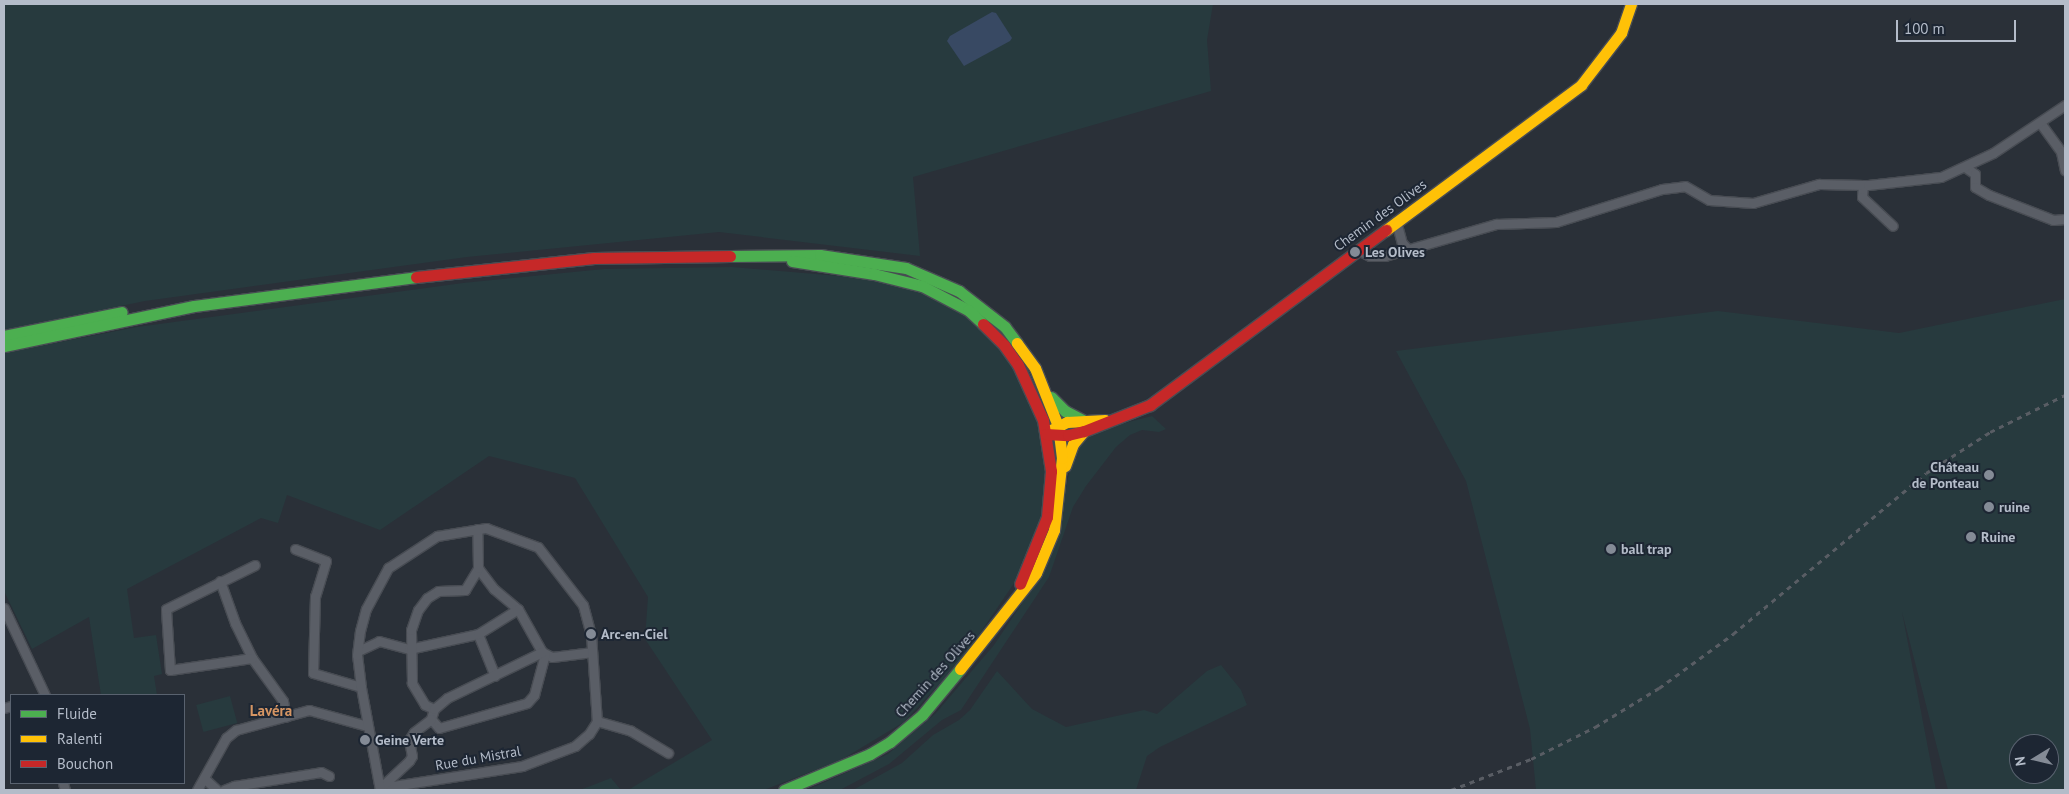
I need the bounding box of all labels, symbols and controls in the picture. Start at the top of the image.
scale bar [1899,10,2019,42]
text: 100 m [1904,19,1945,38]
street label: Chemin des Olives [1330,176,1430,254]
place label: Les Olives [1365,244,1425,260]
marker: Les Olives [1349,246,1361,258]
place label: Château de Ponteau [1912,459,1979,492]
marker: Château de Ponteau [1983,469,1995,481]
place label: ruine [1999,499,2030,515]
marker: ruine [1983,501,1995,513]
place label: Ruine [1981,529,2015,545]
marker: Ruine [1965,531,1977,543]
place label: ball trap [1621,541,1672,557]
marker: ball trap [1605,543,1617,555]
place label: Arc-en-Ciel [601,626,668,642]
street label: Chemin des Olives [892,627,978,721]
marker: Arc-en-Ciel [585,628,597,640]
legend [10,694,185,784]
district label: Lavéra [250,702,292,720]
text: Fluide [57,704,97,723]
text: Ralenti [57,729,103,748]
place label: Geine Verte [375,732,444,748]
marker: Geine Verte [359,734,371,746]
north arrow [2009,734,2059,784]
street label: Rue du Mistral [434,742,522,774]
text: Bouchon [57,754,113,773]
text: N [2011,755,2030,767]

